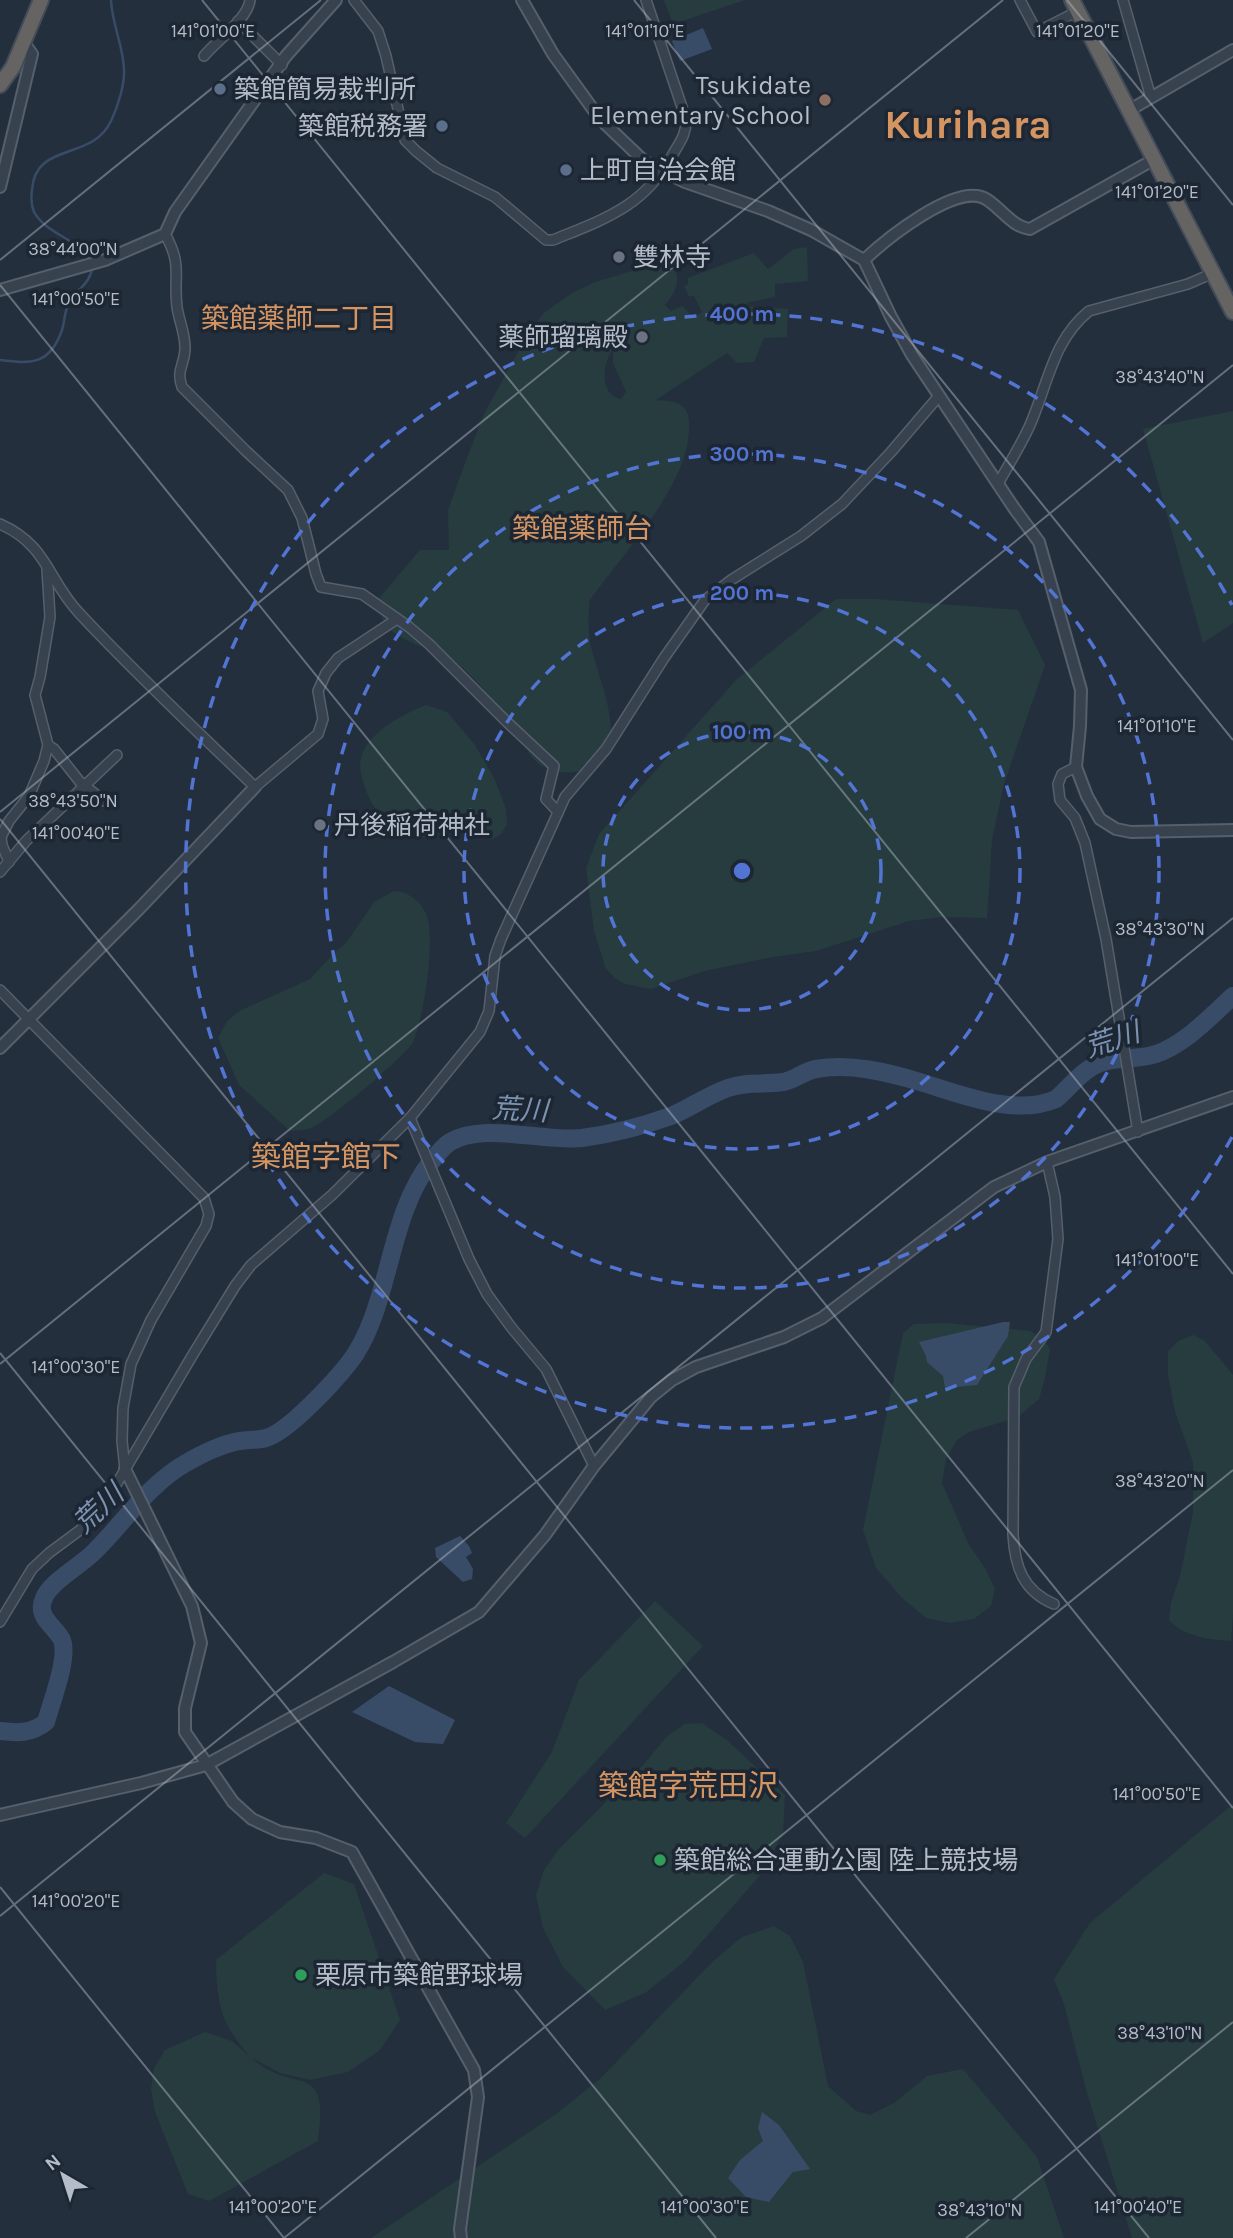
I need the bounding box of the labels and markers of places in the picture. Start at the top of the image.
place label: Tsukidate Elementary School [590,70,811,131]
place label: 築館簡易裁判所 [234,74,416,105]
marker: 築館簡易裁判所 [212,81,228,97]
marker: Tsukidate Elementary School [817,92,833,108]
place label: 築館税務署 [298,111,428,142]
marker: 築館税務署 [434,118,450,134]
place label: 上町自治会館 [580,155,736,186]
marker: 上町自治会館 [558,162,574,178]
place label: 雙林寺 [633,242,711,273]
marker: 雙林寺 [611,249,627,265]
place label: 薬師瑠璃殿 [498,322,628,353]
marker: 薬師瑠璃殿 [634,329,650,345]
place label: 丹後稲荷神社 [334,810,490,841]
marker: 丹後稲荷神社 [312,817,328,833]
centre of rings [730,859,754,883]
place label: 築館総合運動公園 陸上競技場 [674,1845,1018,1876]
marker: 築館総合運動公園 陸上競技場 [652,1852,668,1868]
place label: 栗原市築館野球場 [315,1960,523,1991]
marker: 栗原市築館野球場 [293,1967,309,1983]

